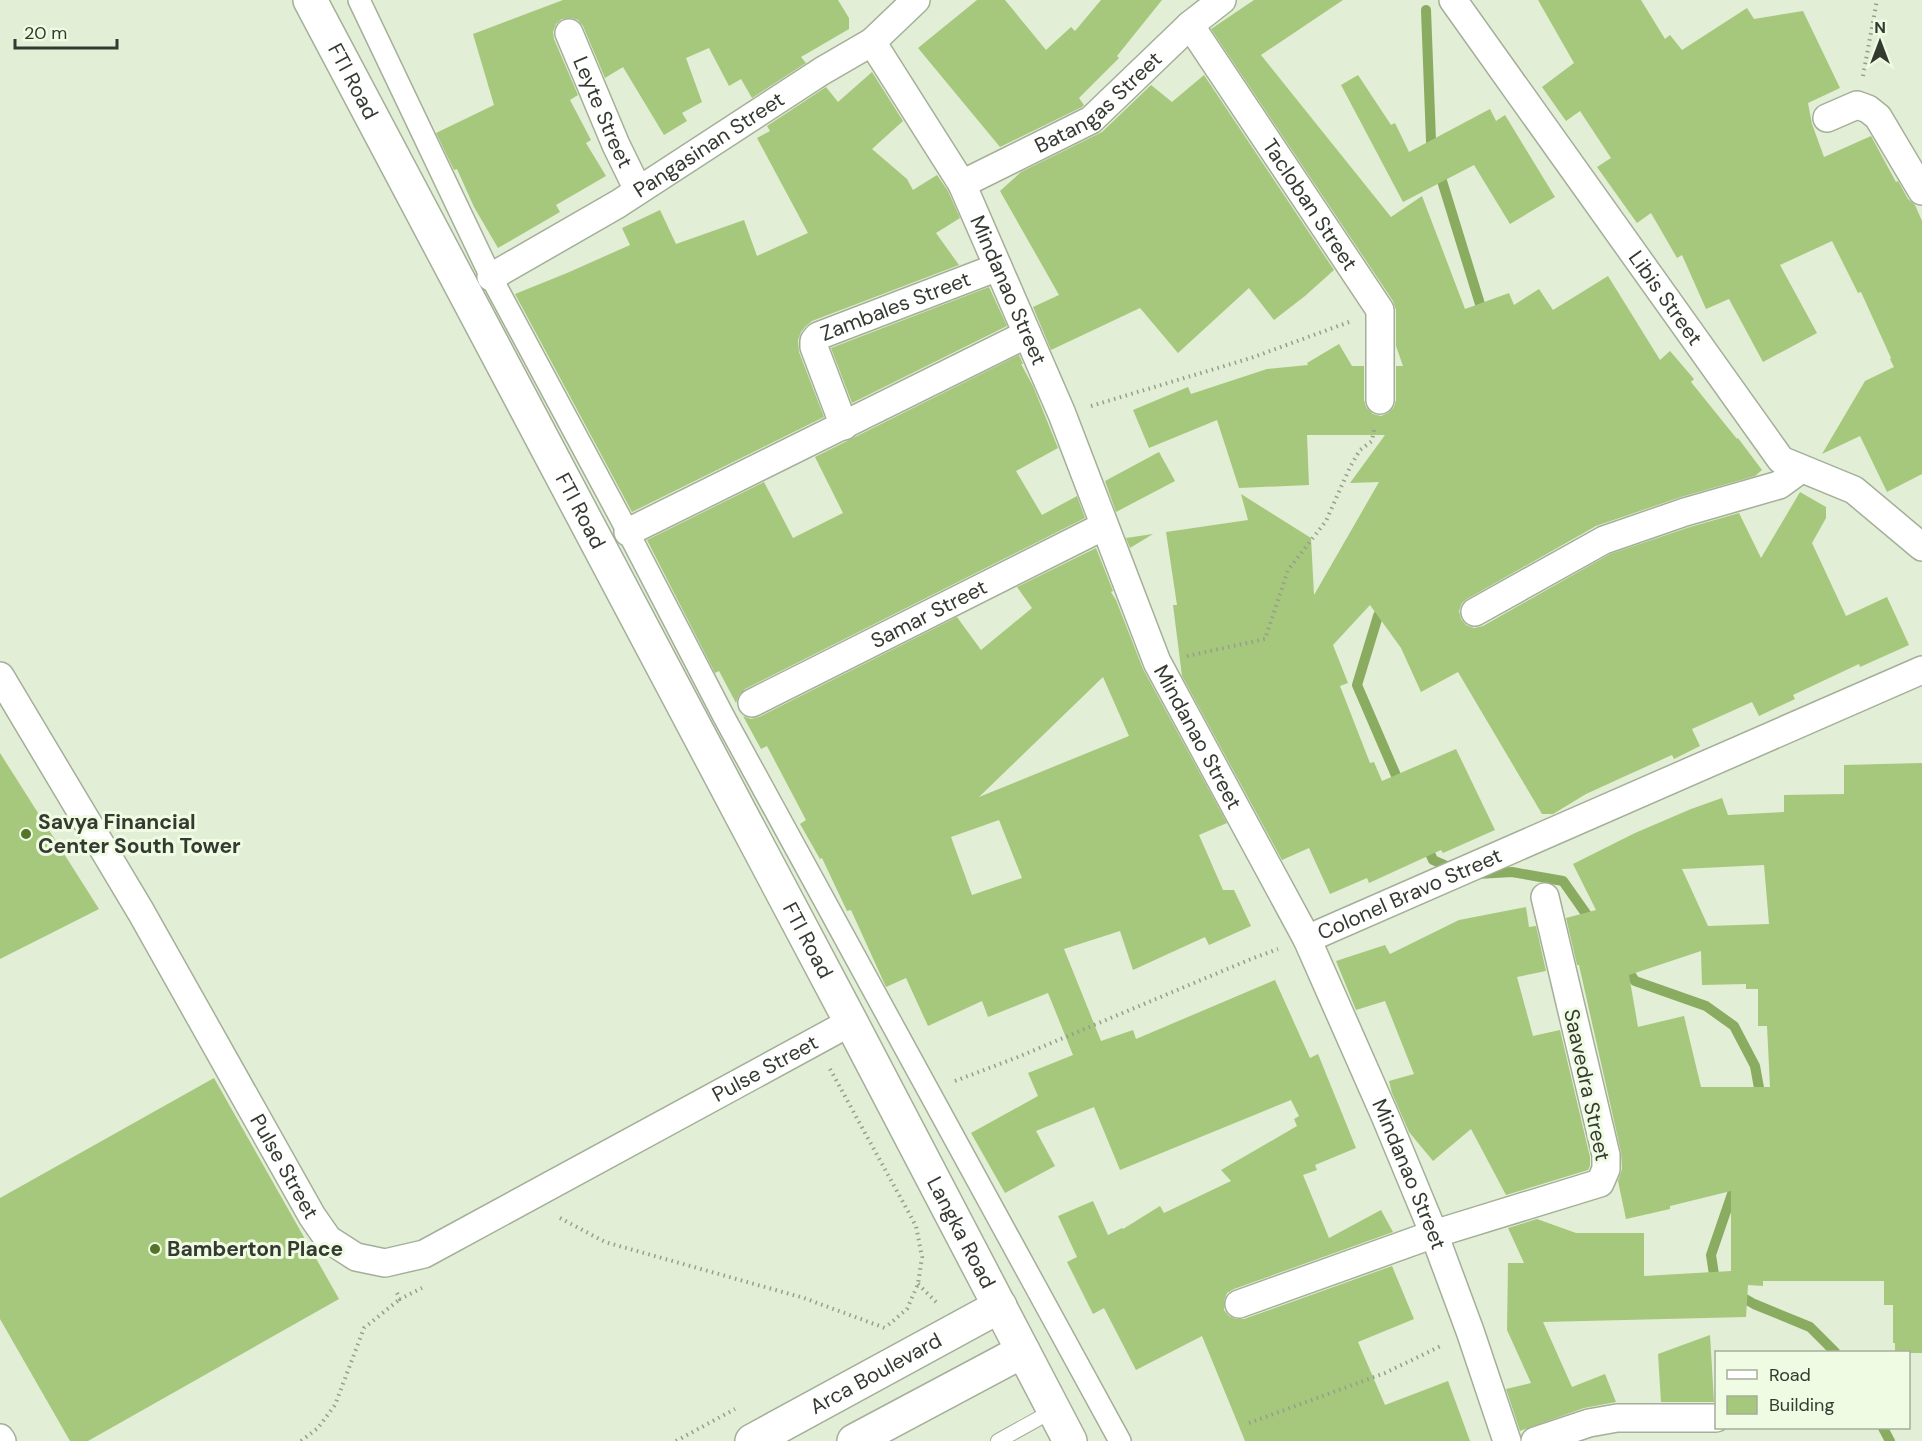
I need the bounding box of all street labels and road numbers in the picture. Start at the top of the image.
street label: FTI Road [321,38,385,124]
street label: Batangas Street [1030,45,1168,160]
street label: Leyte Street [566,52,639,173]
street label: Pangasinan Street [628,85,790,204]
street label: Tacloban Street [1256,133,1364,276]
street label: Mindanao Street [963,211,1053,369]
street label: Libis Street [1622,245,1709,351]
street label: Zambales Street [817,265,975,348]
street label: FTI Road [549,468,612,554]
street label: Samar Street [866,573,992,655]
street label: Mindanao Street [1147,660,1248,814]
street label: Colonel Bravo Street [1313,842,1506,947]
street label: FTI Road [776,897,839,983]
street label: Saavedra Street [1557,1006,1617,1164]
street label: Pulse Street [707,1028,823,1109]
street label: Mindanao Street [1365,1095,1453,1253]
street label: Pulse Street [243,1109,325,1224]
street label: Langka Road [920,1172,1002,1293]
street label: Arca Boulevard [805,1326,947,1421]

